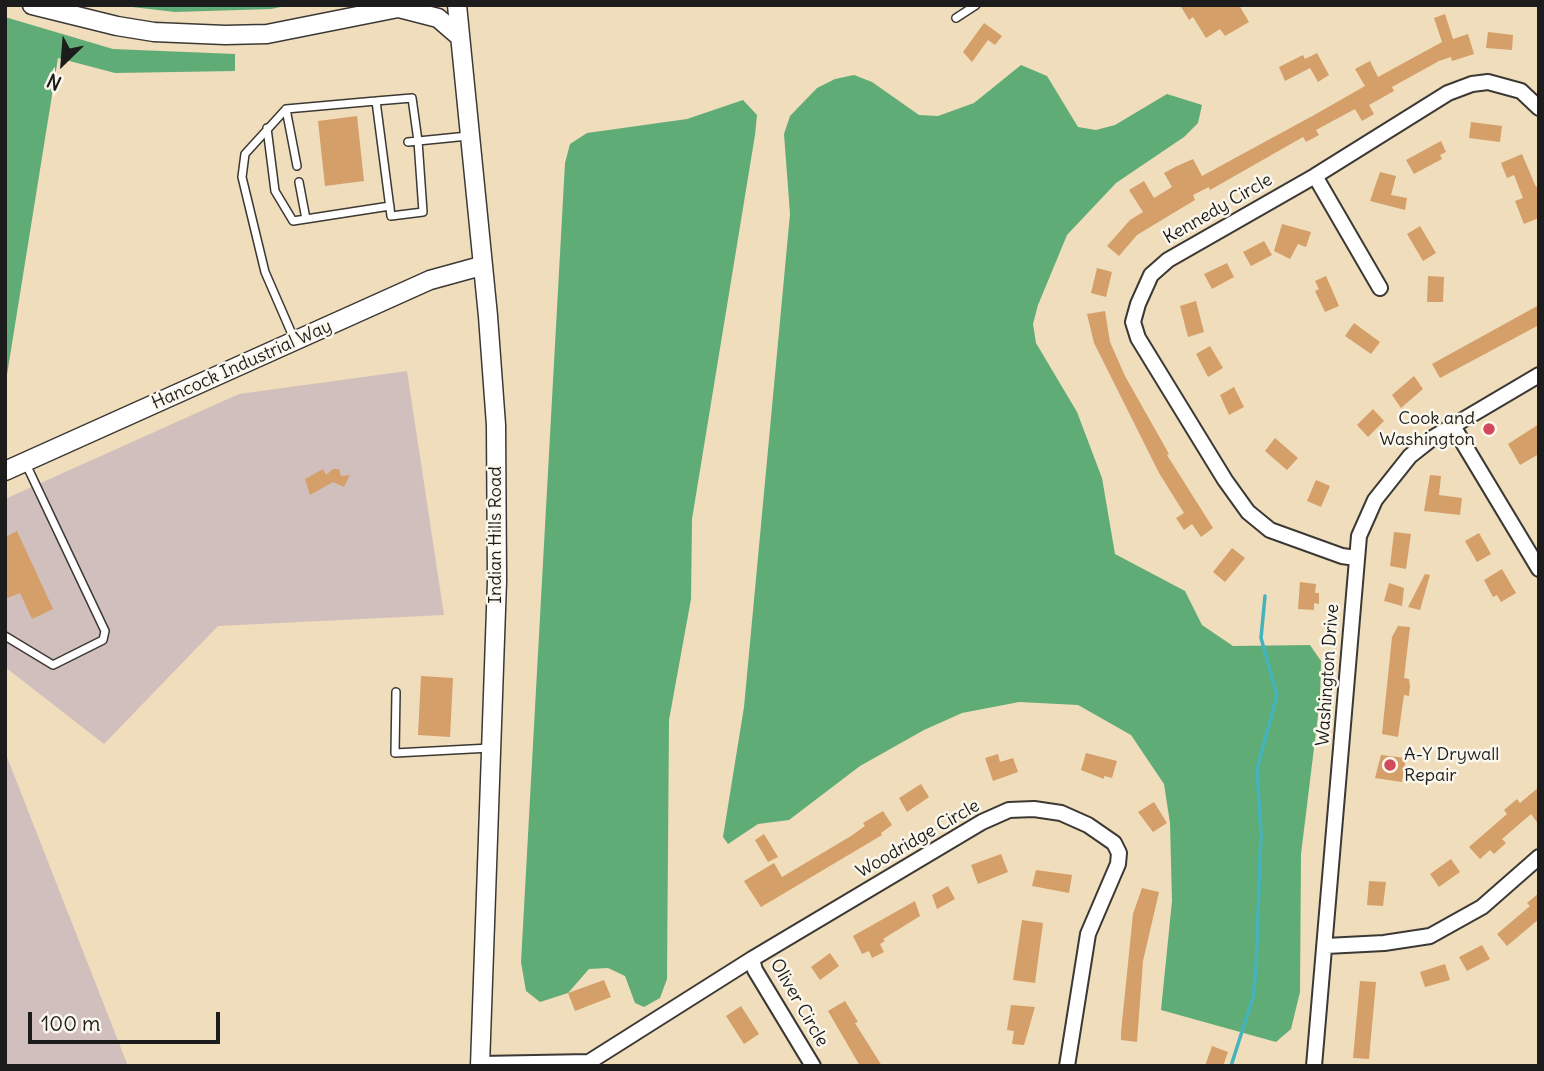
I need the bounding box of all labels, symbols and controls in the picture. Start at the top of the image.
north arrow [28,28,98,98]
text: N [43,68,65,96]
street label: Kennedy Circle [1160,169,1276,249]
street label: Hancock Industrial Way [149,315,335,415]
place label: Cook and Washington [1379,408,1475,450]
marker: Cook and Washington [1481,421,1497,437]
street label: Indian Hills Road [485,466,507,604]
street label: Washington Drive [1312,603,1344,747]
place label: A-Y Drywall Repair [1404,744,1499,786]
marker: A-Y Drywall Repair [1382,757,1398,773]
street label: Woodridge Circle [853,795,983,883]
street label: Oliver Circle [765,955,833,1051]
scale bar [32,998,224,1042]
text: 100 m [41,1010,100,1037]

